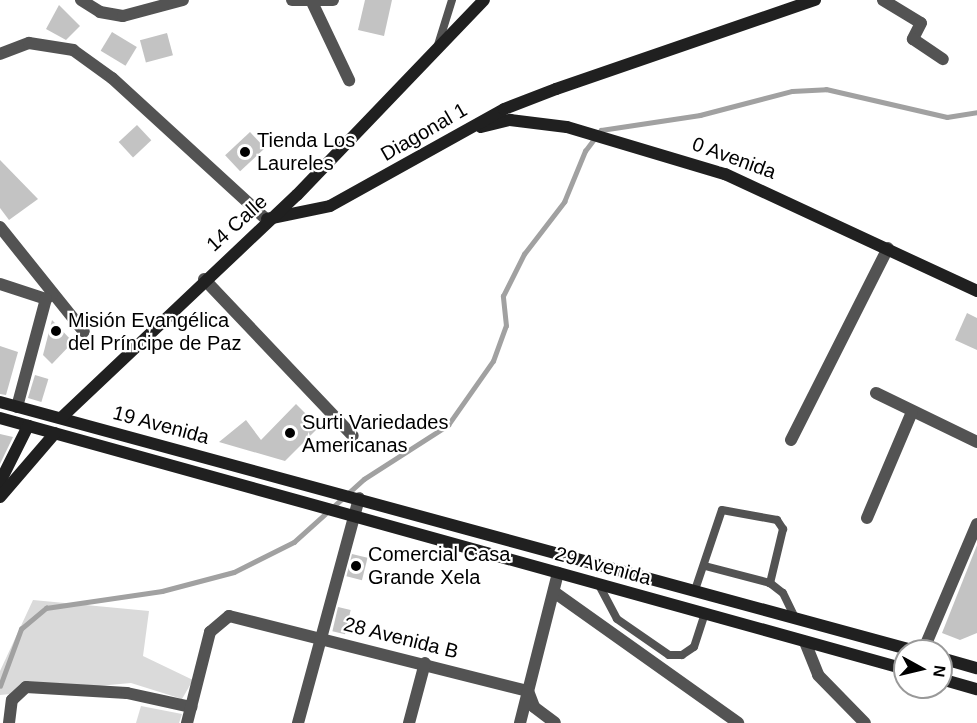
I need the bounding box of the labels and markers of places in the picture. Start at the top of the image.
place label: Tienda Los Laureles [257,128,355,175]
marker: Tienda Los Laureles [238,145,252,159]
place label: Misión Evangélica del Príncipe de Paz [68,308,241,355]
marker: Misión Evangélica del Príncipe de Paz [49,324,63,338]
place label: Surti Variedades Americanas [302,410,448,457]
marker: Surti Variedades Americanas [283,426,297,440]
place label: Comercial Casa Grande Xela [368,542,510,589]
marker: Comercial Casa Grande Xela [349,559,363,573]

